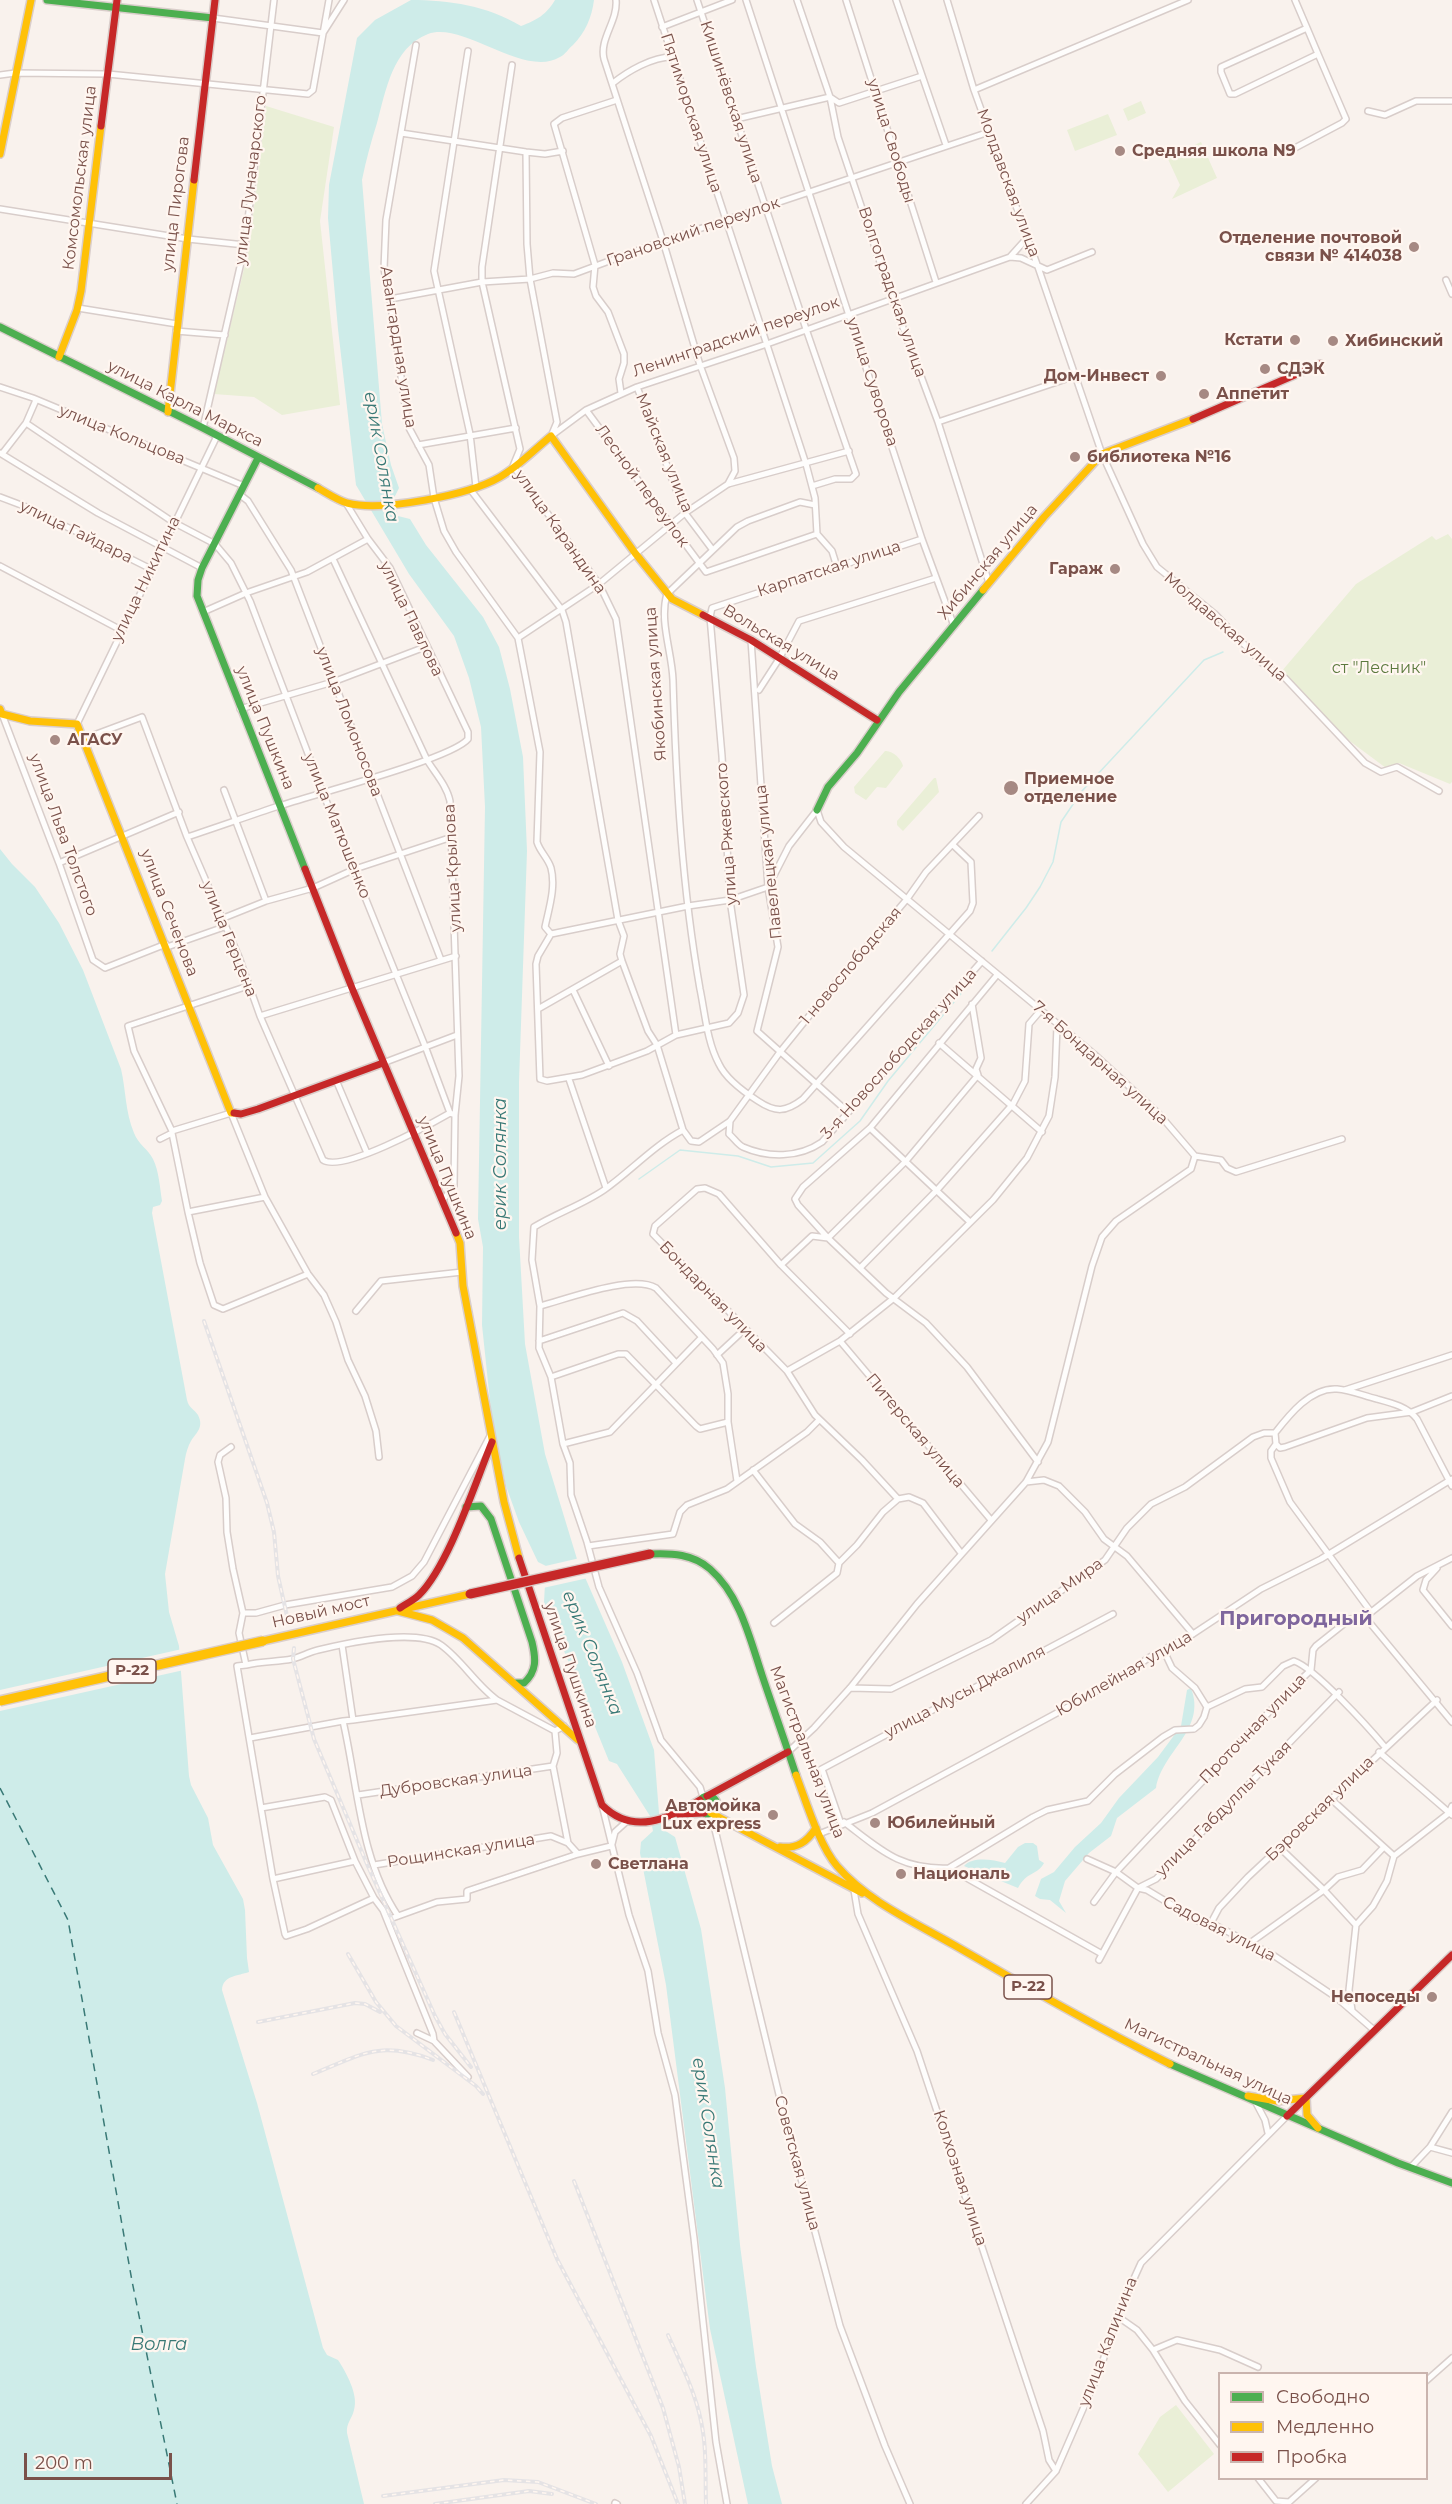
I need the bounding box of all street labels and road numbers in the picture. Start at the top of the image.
street label: Кишинёвская улица [696,18,766,186]
street label: Пятиморская улица [656,31,726,195]
street label: улица Свободы [863,76,919,206]
street label: Комсомольская улица [59,85,101,271]
street label: улица Луначарского [231,94,271,266]
street label: Молдавская улица [972,106,1044,260]
street label: улица Пирогова [158,135,194,273]
street label: Грановский переулок [604,193,782,271]
street label: Волгоградская улица [854,204,930,380]
street label: Авангардная улица [376,265,420,429]
street label: Ленинградский переулок [630,293,842,381]
street label: улица Суворова [842,315,902,449]
street label: улица Карла Маркса [104,356,266,452]
street label: Майская улица [631,391,697,515]
street label: улица Кольцова [56,401,188,469]
street label: Лесной переулок [591,421,693,551]
street label: улица Карандина [510,466,610,598]
street label: улица Гайдара [16,496,136,568]
street label: Хибинская улица [934,500,1042,624]
street label: улица Никитина [107,513,185,645]
street label: Карпатская улица [755,537,903,601]
street label: улица Павлова [375,558,447,680]
street label: Молдавская улица [1160,568,1290,686]
street label: Вольская улица [719,601,843,685]
street label: Якобинская улица [641,606,671,762]
street label: улица Ломоносова [312,644,386,800]
street label: улица Пушкина [231,663,299,793]
street label: улица Льва Толстого [25,751,101,919]
street label: улица Матюшенко [299,751,375,901]
street label: улица Ржевского [712,762,742,906]
street label: Павелецкая улица [751,784,787,940]
street label: улица Крылова [440,804,466,932]
street label: улица Сеченова [136,847,202,979]
street label: улица Герцена [197,878,261,1000]
street label: 1 новослободская [796,903,906,1029]
street label: 3-я Новослободская улица [817,965,981,1143]
street label: 7-я Бондарная улица [1028,997,1172,1129]
street label: улица Пушкина [413,1113,481,1243]
street label: Бондарная улица [655,1237,771,1357]
street label: Питерская улица [862,1370,968,1492]
street label: улица Мира [1013,1554,1107,1628]
street label: Новый мост [270,1591,372,1633]
street label: улица Пушкина [540,1600,600,1730]
street label: Юбилейная улица [1053,1627,1195,1721]
street label: улица Мусы Джалиля [881,1641,1049,1743]
road number: Р-22 [108,1659,156,1683]
street label: Магистральная улица [765,1663,849,1841]
street label: Проточная улица [1196,1670,1310,1788]
street label: улица Габдуллы Тукая [1152,1737,1296,1881]
street label: Бэровская улица [1262,1752,1378,1866]
street label: Дубровская улица [379,1761,533,1801]
street label: Рощинская улица [386,1830,536,1872]
street label: Садовая улица [1159,1892,1279,1966]
road number: Р-22 [1004,1975,1052,1999]
street label: Магистральная улица [1121,2015,1295,2109]
street label: Советская улица [770,2093,824,2233]
street label: Колхозная улица [929,2108,991,2248]
street label: улица Калинина [1074,2274,1142,2410]

